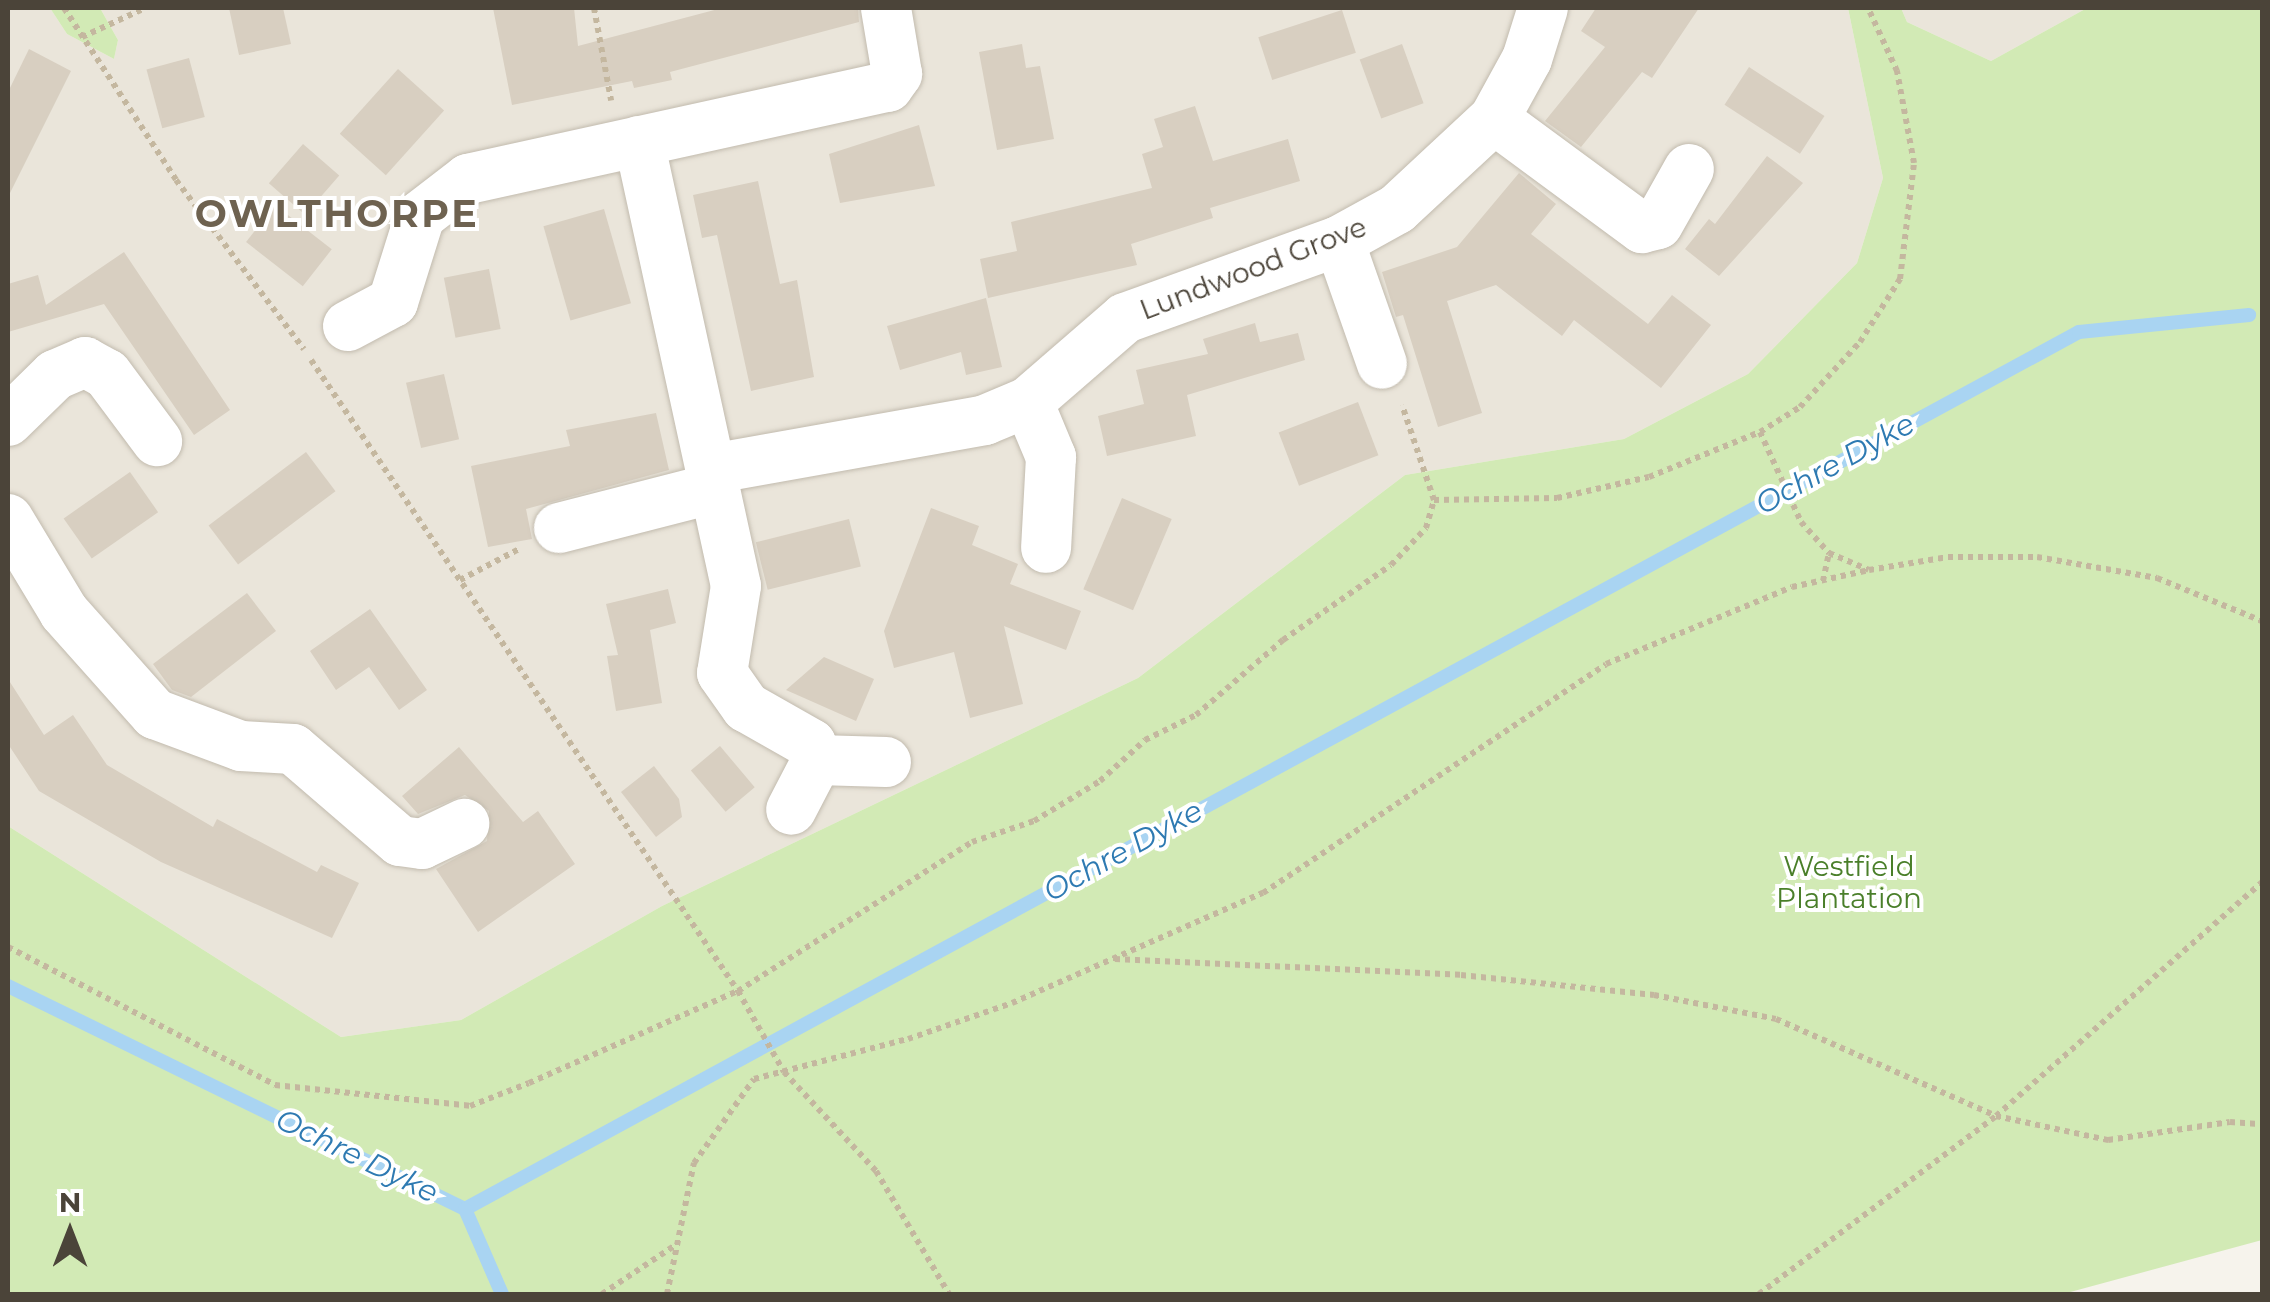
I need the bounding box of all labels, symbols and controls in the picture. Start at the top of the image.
district label: OWLTHORPE [195,191,479,237]
street label: Lundwood Grove [1135,209,1371,327]
water label: Ochre Dyke [1749,406,1921,522]
water label: Ochre Dyke [1037,793,1209,909]
park label: Westfield Plantation [1776,849,1922,915]
water label: Ochre Dyke [270,1101,444,1211]
north arrow [20,1182,120,1282]
text: N [59,1185,81,1219]

